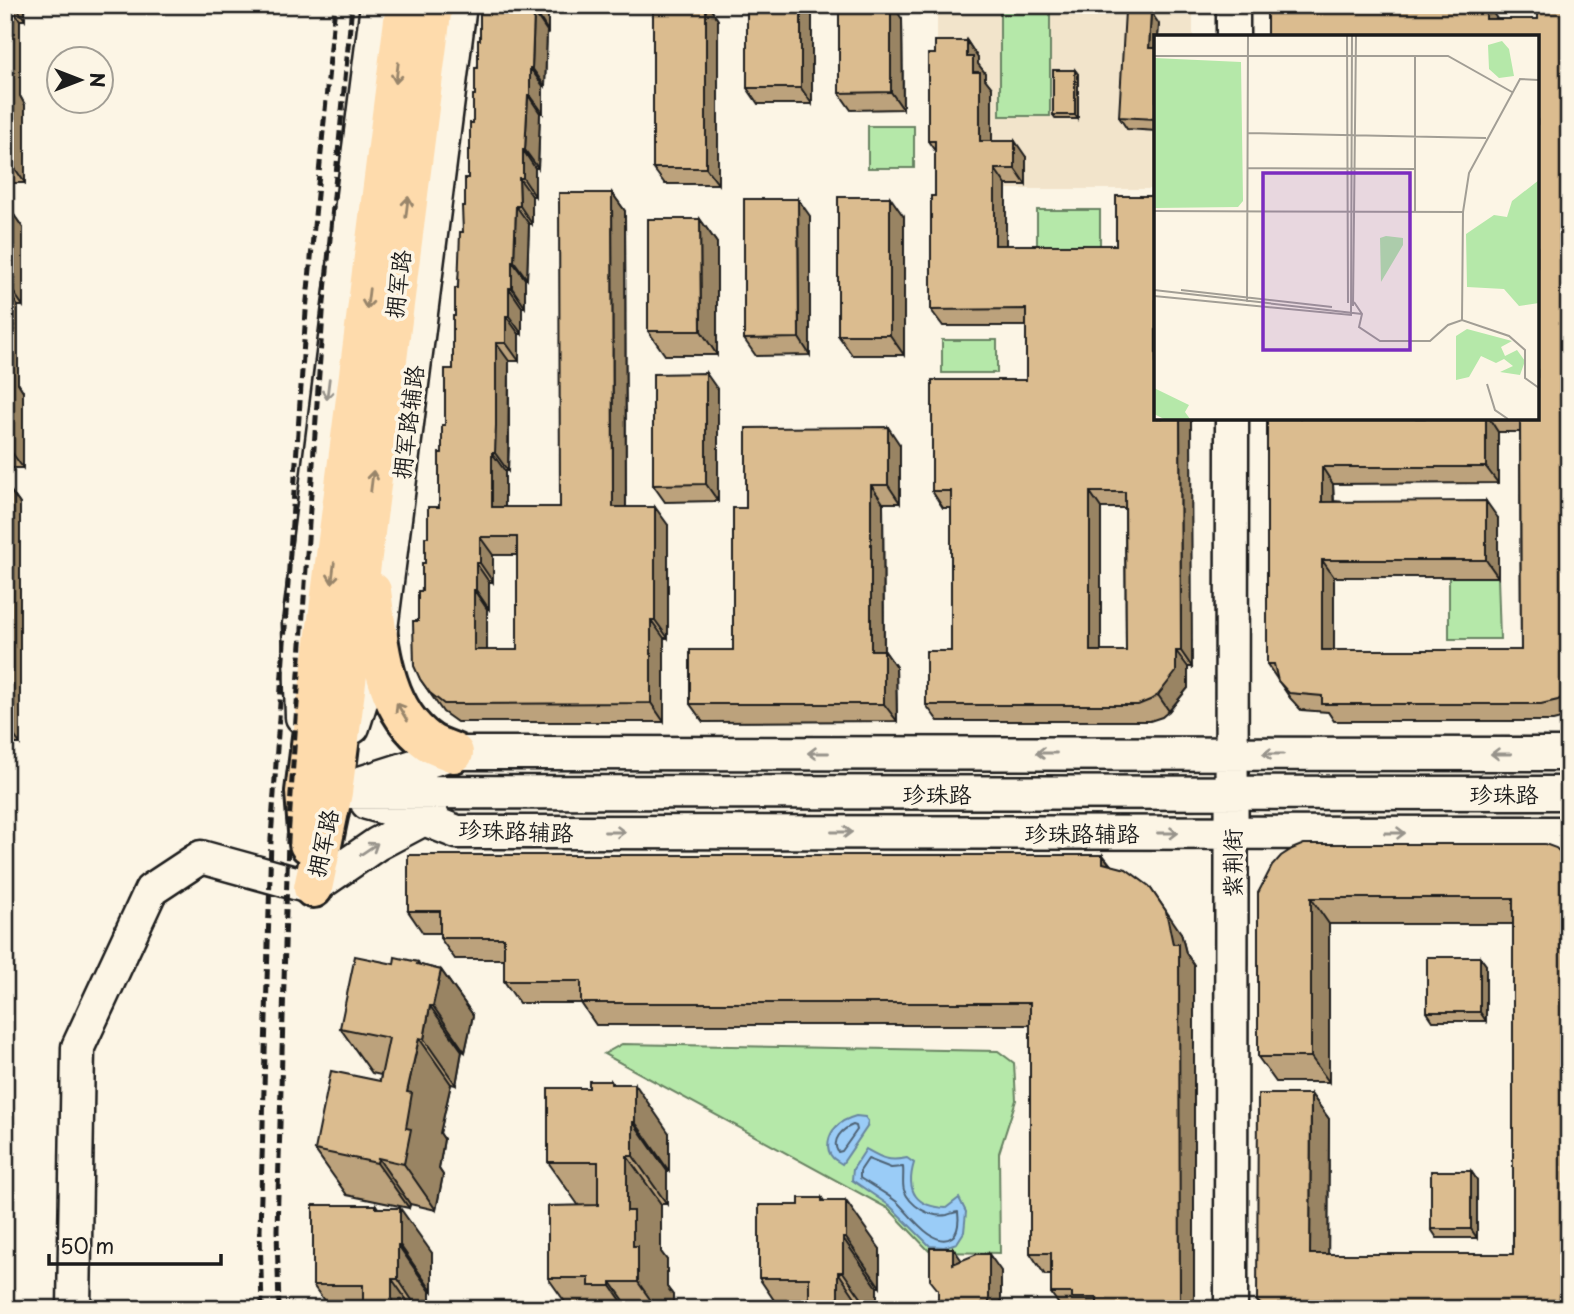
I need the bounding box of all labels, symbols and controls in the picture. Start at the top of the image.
inset map [1154,35,1539,420]
north arrow [46,46,116,116]
one-way arrow [390,61,403,84]
text: N [84,72,112,88]
one-way arrow [400,196,413,219]
street label: 拥军路 [375,248,419,320]
one-way arrow [361,287,374,309]
street label: 拥军路辅路 [383,363,431,481]
one-way arrow [322,377,335,400]
one-way arrow [365,471,378,493]
one-way arrow [326,561,339,584]
one-way arrow [395,702,409,722]
one-way arrow [807,746,830,760]
one-way arrow [1034,746,1057,760]
one-way arrow [1262,747,1285,761]
one-way arrow [1489,747,1512,761]
street label: 珍珠路 [903,776,972,811]
street label: 珍珠路 [1470,776,1539,811]
street label: 拥军路 [298,806,346,880]
street label: 珍珠路辅路 [458,811,574,849]
street label: 珍珠路辅路 [1025,815,1140,850]
one-way arrow [603,825,626,839]
one-way arrow [831,825,854,839]
one-way arrow [1156,826,1179,840]
one-way arrow [1384,826,1407,840]
street label: 紫荆街 [1214,829,1249,898]
one-way arrow [359,842,378,857]
scale bar [49,1223,220,1267]
text: 50 m [60,1229,114,1261]

